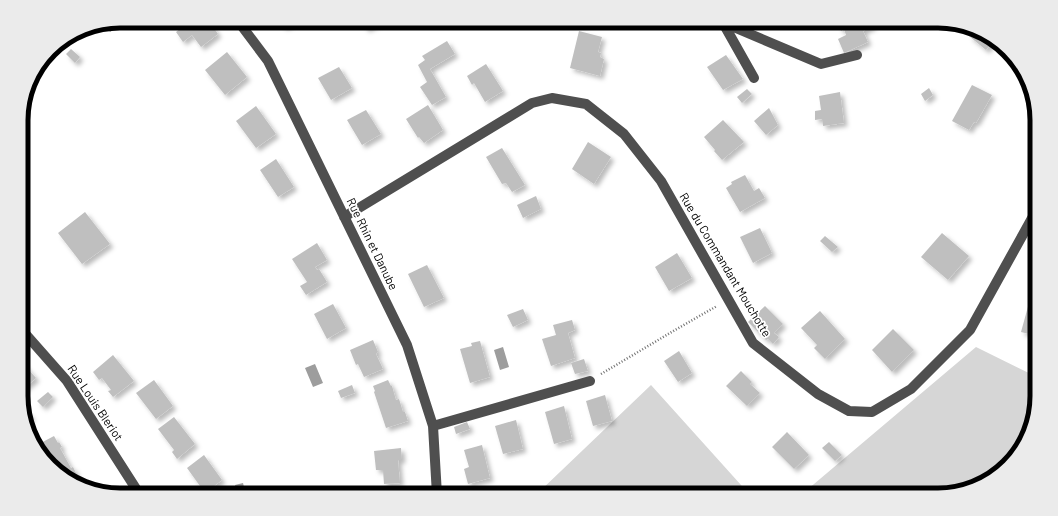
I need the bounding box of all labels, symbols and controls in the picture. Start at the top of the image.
street label: Rue du Commandant Mouchotte [677,190,775,339]
street label: Rue Rhin et Danube [345,195,401,292]
street label: Rue Louis Bleriot [65,362,126,443]

